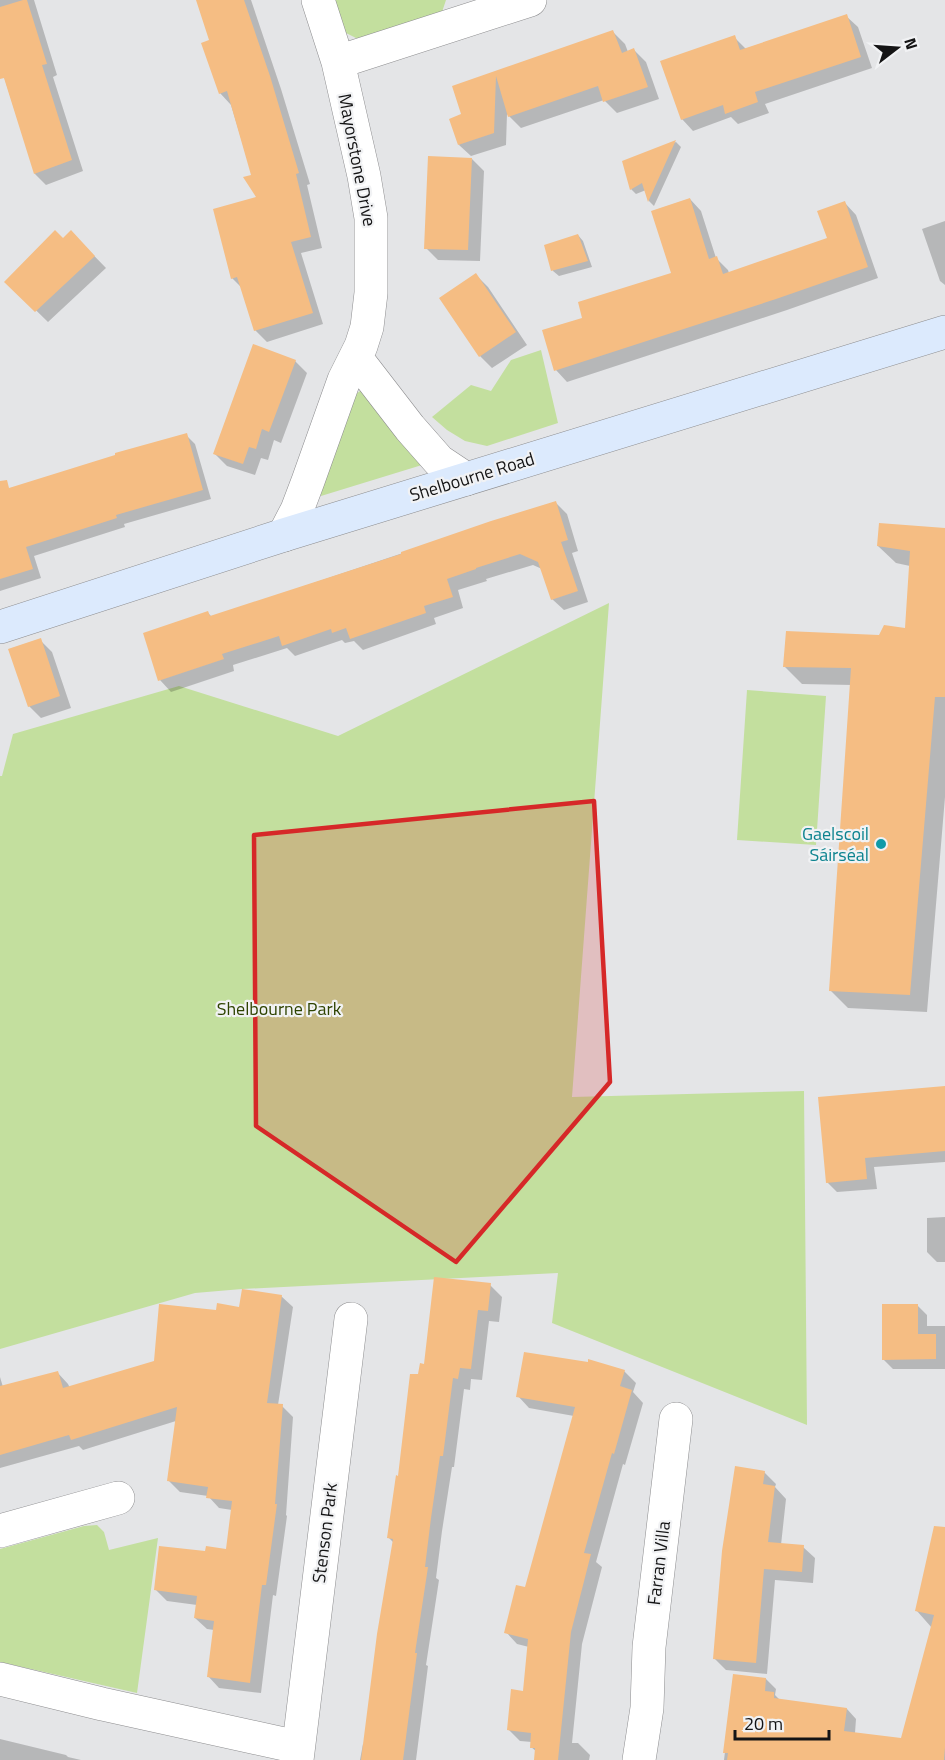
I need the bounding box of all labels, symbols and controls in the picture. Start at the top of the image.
north arrow [867,18,927,78]
text: N [898,35,924,52]
street label: Mayorstone Drive [331,91,384,229]
street label: Shelbourne Road [406,445,538,508]
place label: Gaelscoil Sáirséal [802,820,869,868]
marker: Gaelscoil Sáirséal [874,837,888,851]
park label: Shelbourne Park [217,995,342,1022]
street label: Stenson Park [305,1481,344,1585]
street label: Farran Villa [640,1519,677,1607]
scale bar [735,1703,830,1741]
text: 20 m [744,1710,783,1737]

